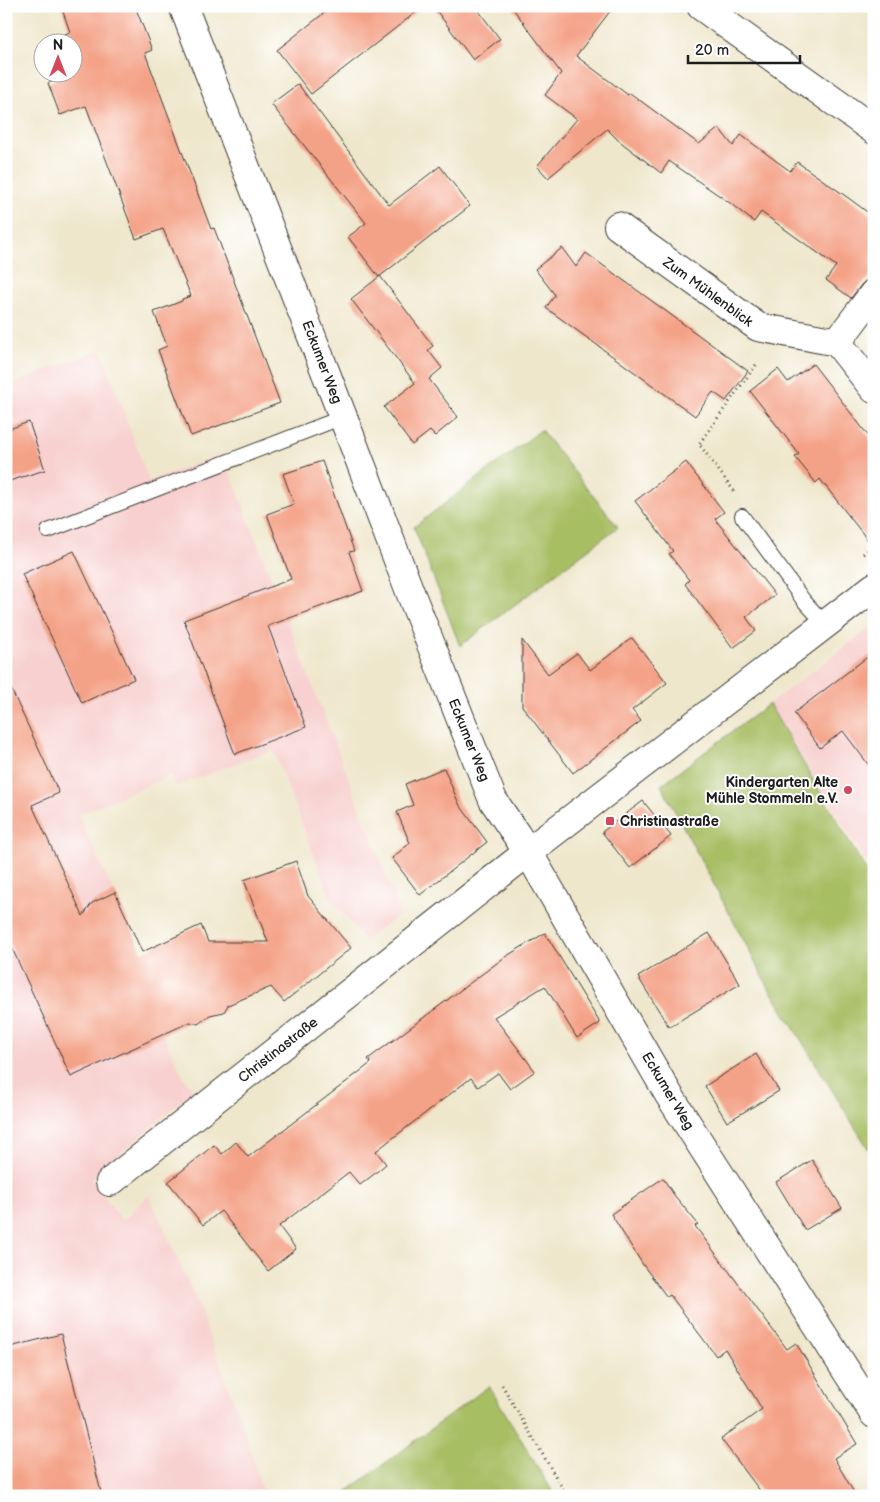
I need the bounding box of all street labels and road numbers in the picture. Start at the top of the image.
street label: Zum Mühlenblick [659,253,756,330]
street label: Eckumer Weg [298,318,346,406]
street label: Eckumer Weg [445,696,493,784]
street label: Christinastraße [235,1014,321,1086]
street label: Eckumer Weg [638,1049,698,1133]

